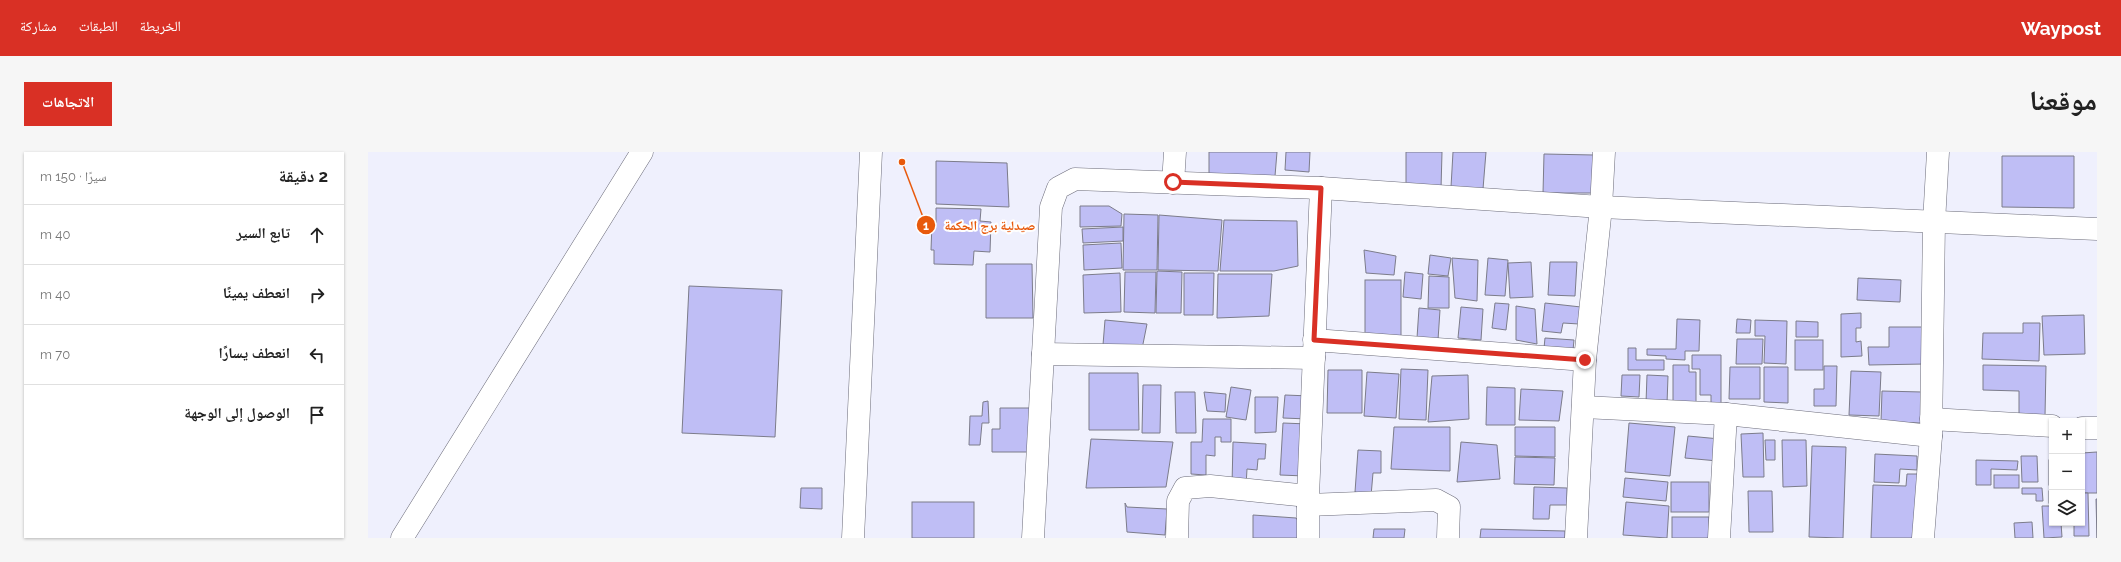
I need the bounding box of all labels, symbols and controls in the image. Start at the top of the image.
text: Waypost [2021,17,2101,39]
text: مشاركة [20,18,57,34]
text: الطبقات [79,18,118,34]
text: الخريطة [140,18,181,34]
button: الاتجاهات [24,82,112,126]
text: موقعنا [2029,84,2097,117]
text: 2 دقيقة [279,166,328,186]
text: سيرًا · 150 m [40,169,107,184]
route start [1164,173,1182,191]
callout: صيدلية برج الحكمة [916,213,1043,238]
text: صيدلية برج الحكمة [945,218,1035,234]
text: 1 [923,219,929,233]
text: تابع السير [236,224,290,242]
icon: ahead [306,224,328,246]
text: 40 m [40,227,70,242]
text: انعطف يمينًا [223,284,290,302]
icon: right [306,284,328,306]
text: 40 m [40,287,70,302]
text: انعطف يسارًا [218,344,290,362]
icon: left [306,344,328,366]
text: 70 m [40,347,70,362]
route end [1576,351,1594,369]
text: الوصول إلى الوجهة [184,404,290,422]
icon: arrive [306,404,328,426]
map controls [2049,418,2085,526]
button: + [2049,418,2085,454]
button: − [2049,454,2085,490]
button: layers [2049,490,2085,526]

